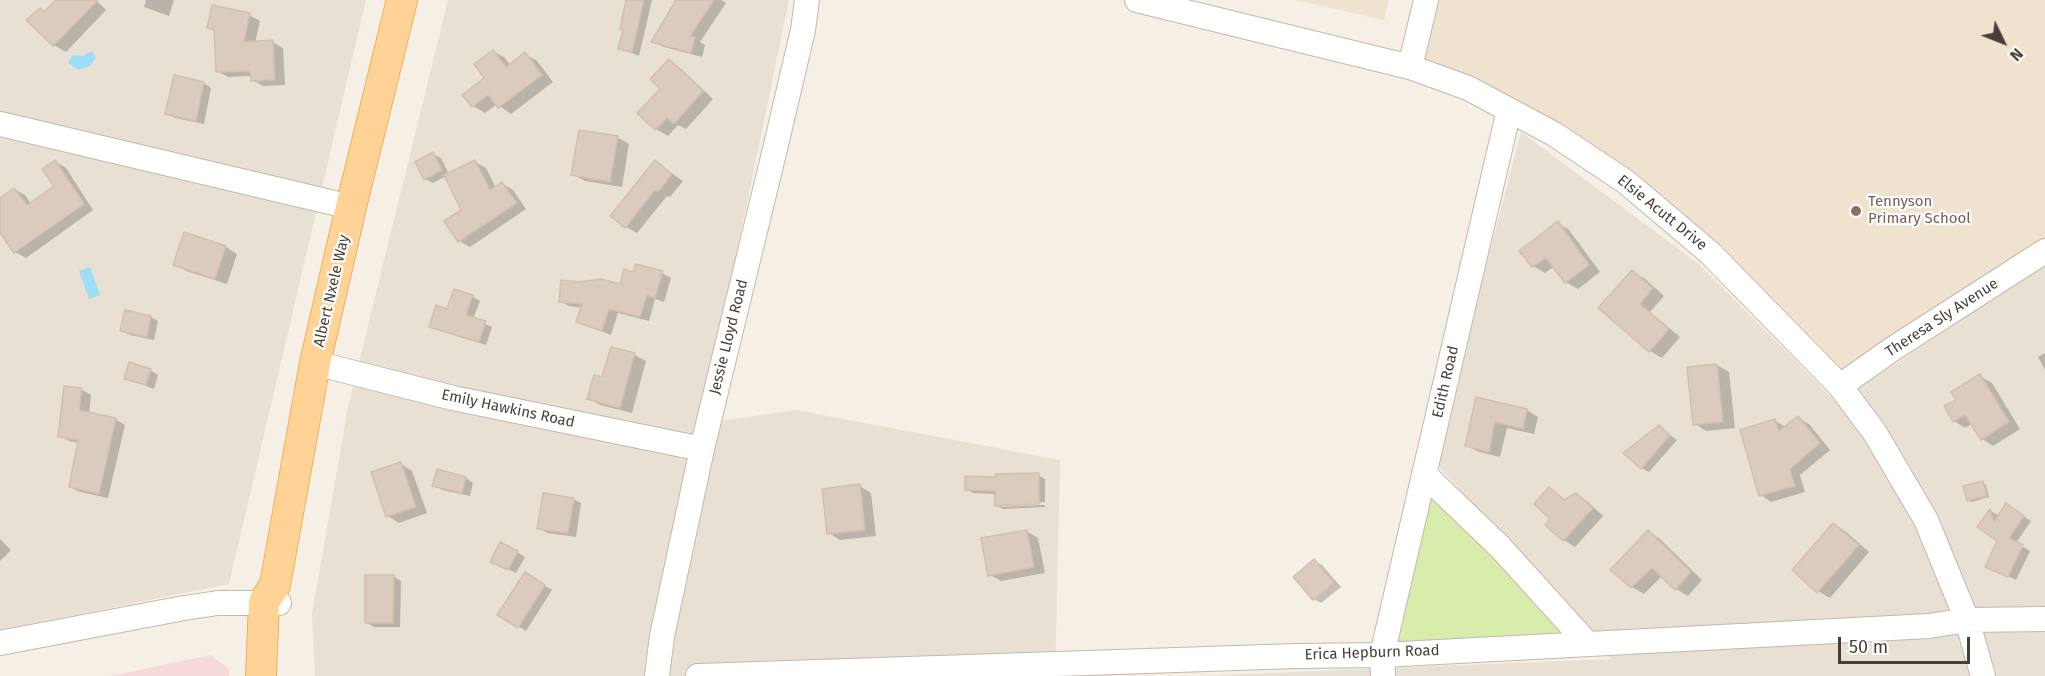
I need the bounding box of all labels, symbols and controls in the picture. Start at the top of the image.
north arrow [1973,12,2033,72]
text: N [2006,44,2027,65]
street label: Elsie Acutt Drive [1614,171,1710,255]
place label: Tennyson Primary School [1868,193,1971,228]
marker: Tennyson Primary School [1849,204,1863,218]
street label: Albert Nxele Way [310,233,354,349]
street label: Theresa Sly Avenue [1882,275,2002,361]
street label: Jessie Lloyd Road [706,278,752,396]
street label: Edith Road [1429,344,1463,420]
street label: Emily Hawkins Road [440,386,576,432]
scale bar [1841,625,1973,663]
text: 50 m [1849,636,1888,658]
street label: Erica Hepburn Road [1304,642,1440,664]

